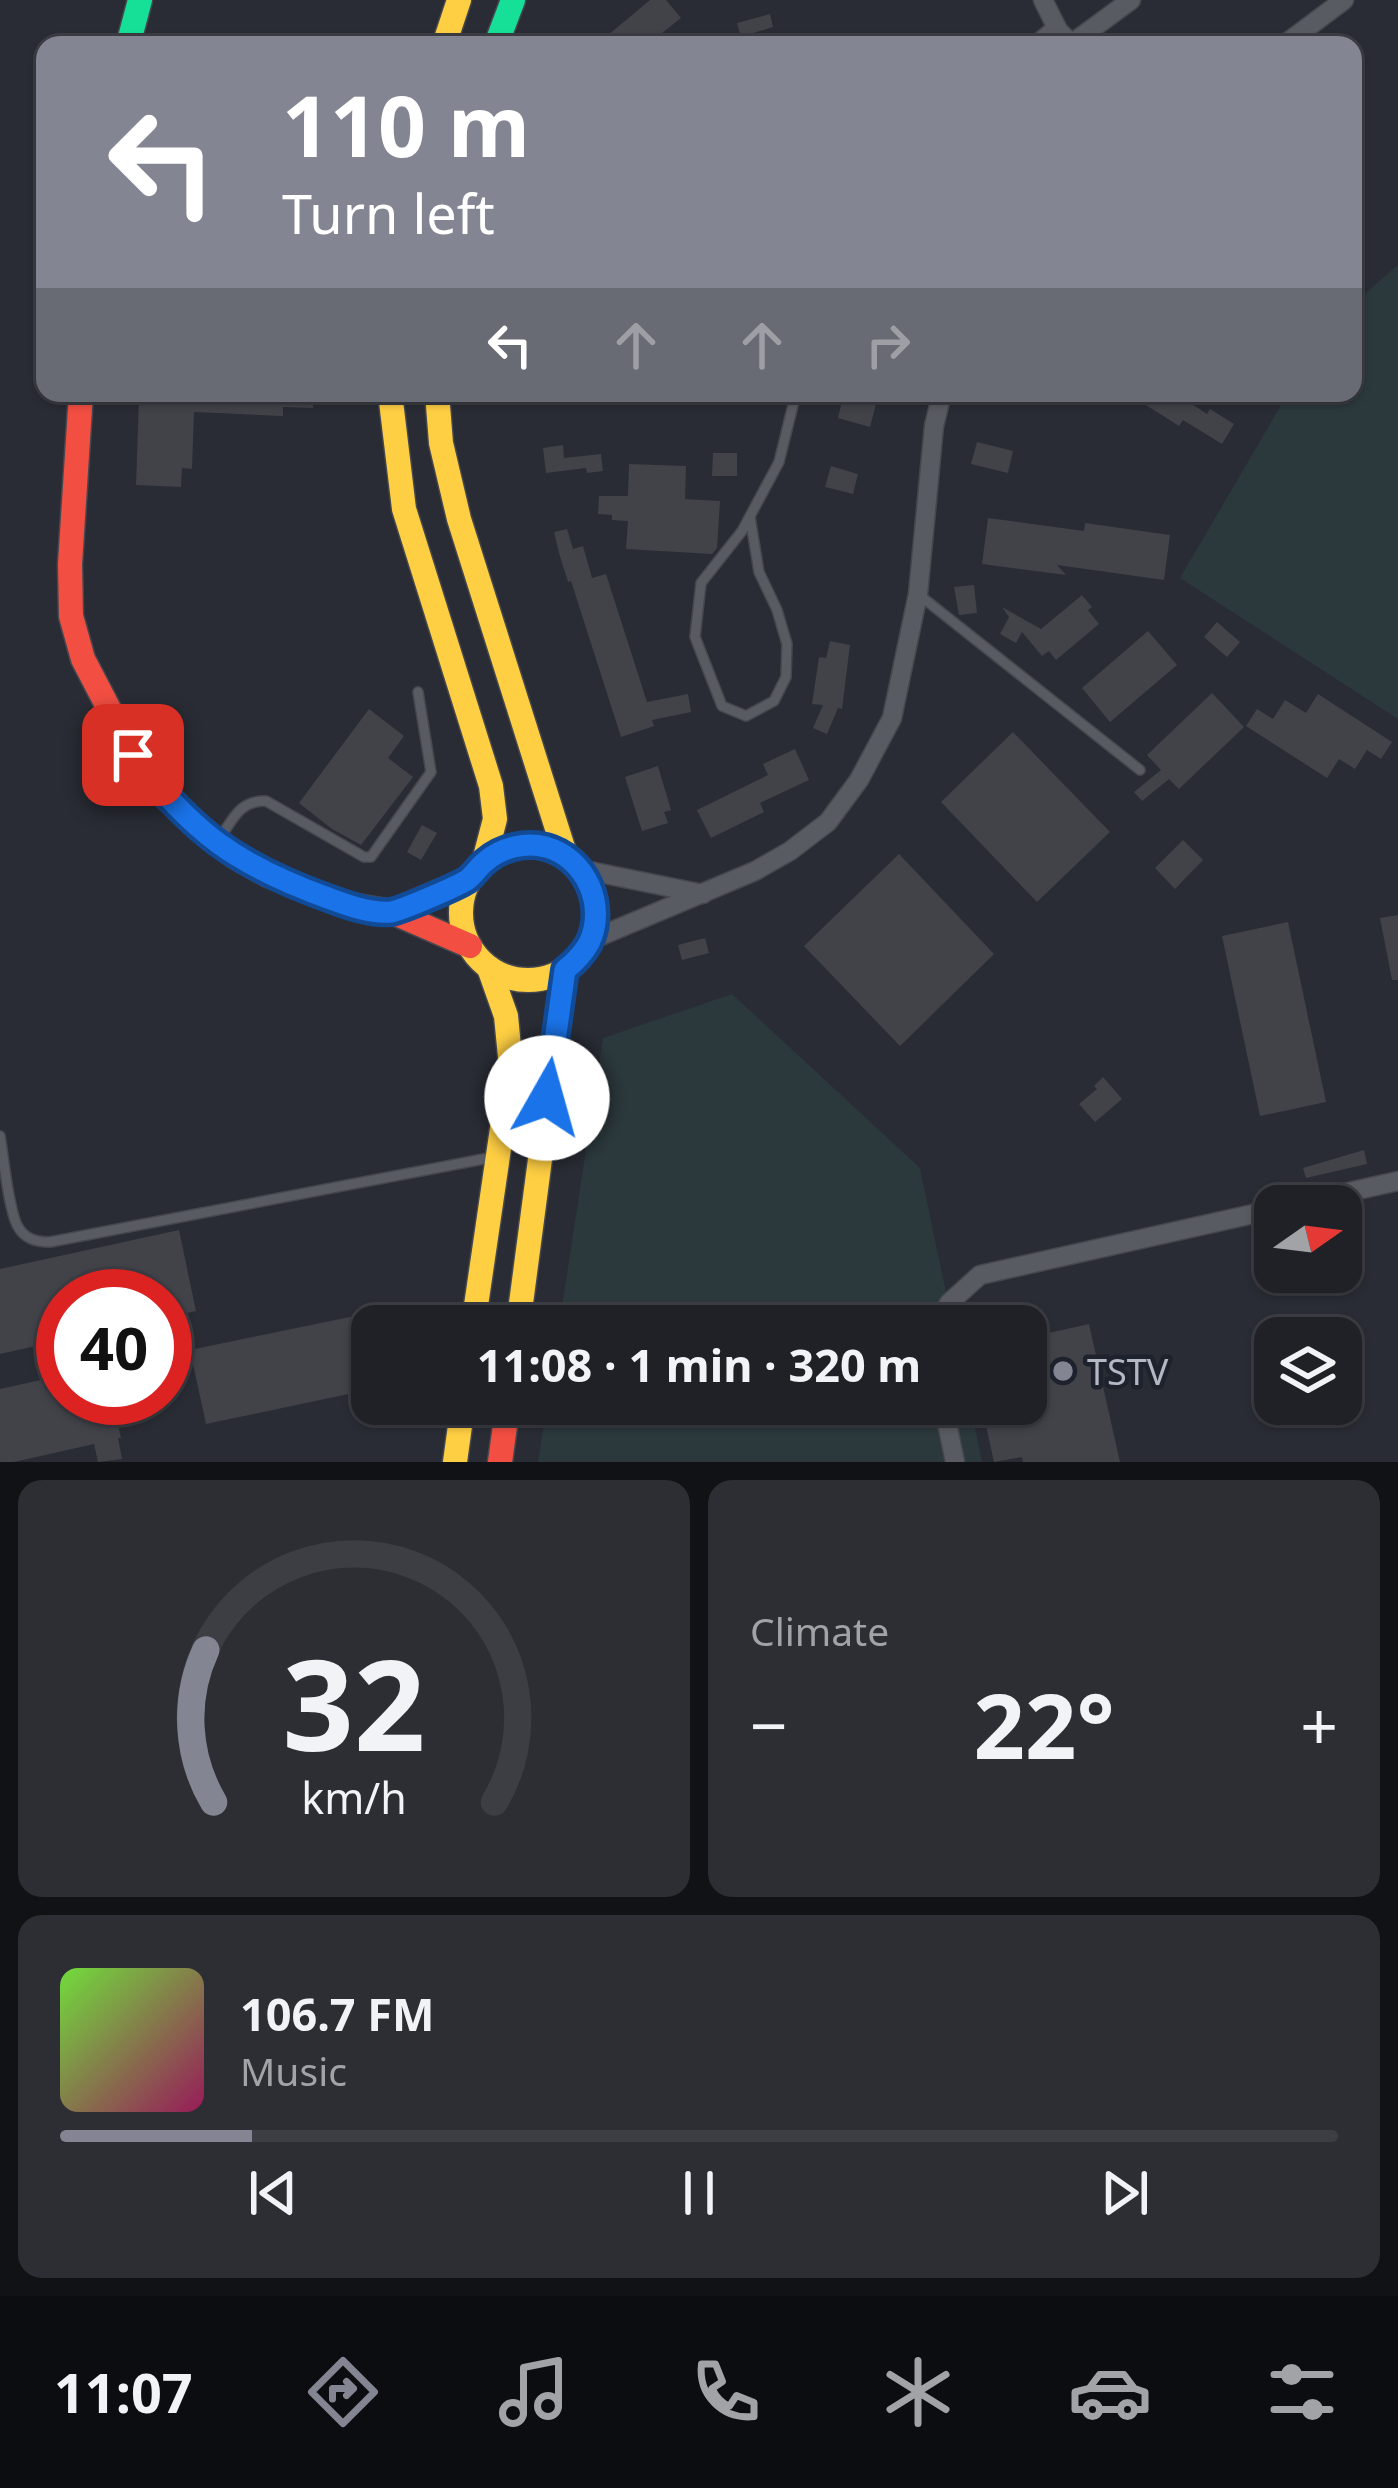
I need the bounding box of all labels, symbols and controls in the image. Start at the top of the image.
text: 110 m [282,67,530,182]
icon: left [84,84,240,240]
text: Turn left [282,176,495,250]
icon: left [477,312,543,378]
icon: ahead [603,312,669,378]
icon: ahead [729,312,795,378]
icon: right [855,312,921,378]
pin [82,704,184,806]
icon: arrive [100,722,166,788]
position arrow [484,1035,610,1161]
north arrow [1254,1185,1362,1293]
map controls [1254,1185,1362,1425]
speed limit sign: 40 [36,1269,192,1425]
button: layers [1254,1317,1362,1425]
text: 11:08 · 1 min · 320 m [477,1334,921,1395]
place label: TSTV [1087,1347,1169,1396]
marker: TSTV [1050,1358,1076,1384]
text: Climate [750,1604,889,1657]
text: 32 [283,1618,425,1788]
text: 22° [973,1663,1115,1785]
text: − [750,1679,788,1769]
text: + [1300,1679,1338,1769]
text: km/h [301,1767,407,1826]
text: 106.7 FM [240,1983,434,2044]
text: Music [240,2044,347,2097]
icon: previous [240,2160,306,2226]
icon: pause [666,2160,732,2226]
icon: next [1092,2160,1158,2226]
icon: directions [301,2350,385,2434]
icon: music [492,2350,576,2434]
icon: phone [684,2350,768,2434]
icon: climate [876,2350,960,2434]
icon: car [1068,2350,1152,2434]
icon: filters [1260,2350,1344,2434]
text: 11:07 [54,2355,193,2429]

